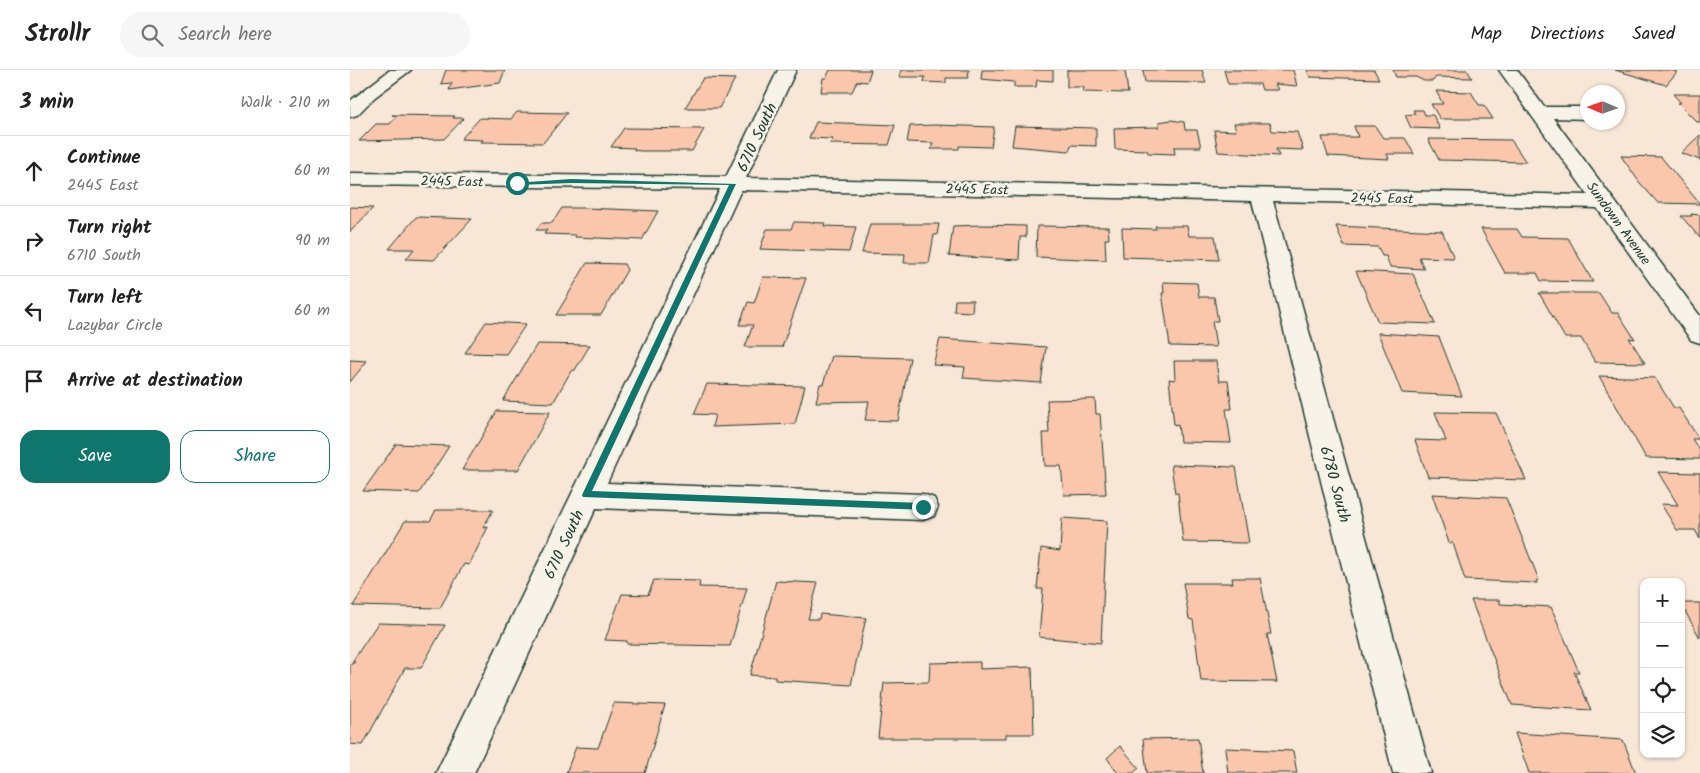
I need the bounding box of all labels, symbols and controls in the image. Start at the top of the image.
search box [120,12,470,57]
text: Strollr [25,15,90,54]
text: Search here [178,20,272,50]
text: Map [1470,20,1502,49]
text: Directions [1530,20,1604,49]
text: Saved [1632,20,1675,49]
icon: search [138,21,166,49]
north arrow [1580,85,1625,130]
text: 3 min [20,86,74,119]
text: Walk · 210 m [240,90,330,115]
street label: 6710 South [730,99,784,176]
text: Continue [67,143,140,173]
icon: ahead [20,157,48,185]
text: 60 m [294,158,330,183]
street label: 2445 East [420,170,484,194]
route start [506,172,529,195]
text: 2445 East [67,173,139,198]
street label: Sundown Avenue [1580,177,1657,271]
street label: 2445 East [945,178,1009,202]
street label: 2445 East [1350,187,1414,211]
text: Turn right [67,213,152,243]
icon: right [20,227,48,255]
text: 90 m [295,228,330,253]
text: 6710 South [67,243,141,268]
text: Turn left [67,283,142,313]
icon: left [20,297,48,325]
text: 60 m [294,298,330,323]
text: Lazybar Circle [67,313,162,338]
text: Arrive at destination [67,366,243,396]
icon: arrive [20,367,48,395]
button: Save [20,430,170,483]
button: Share [180,430,330,483]
street label: 6780 South [1312,443,1357,526]
route end [912,496,935,519]
street label: 6710 South [537,506,591,583]
map controls [1640,578,1685,758]
button: + [1640,578,1685,623]
button: − [1640,623,1685,668]
button: locate [1640,668,1685,713]
button: layers [1640,713,1685,758]

